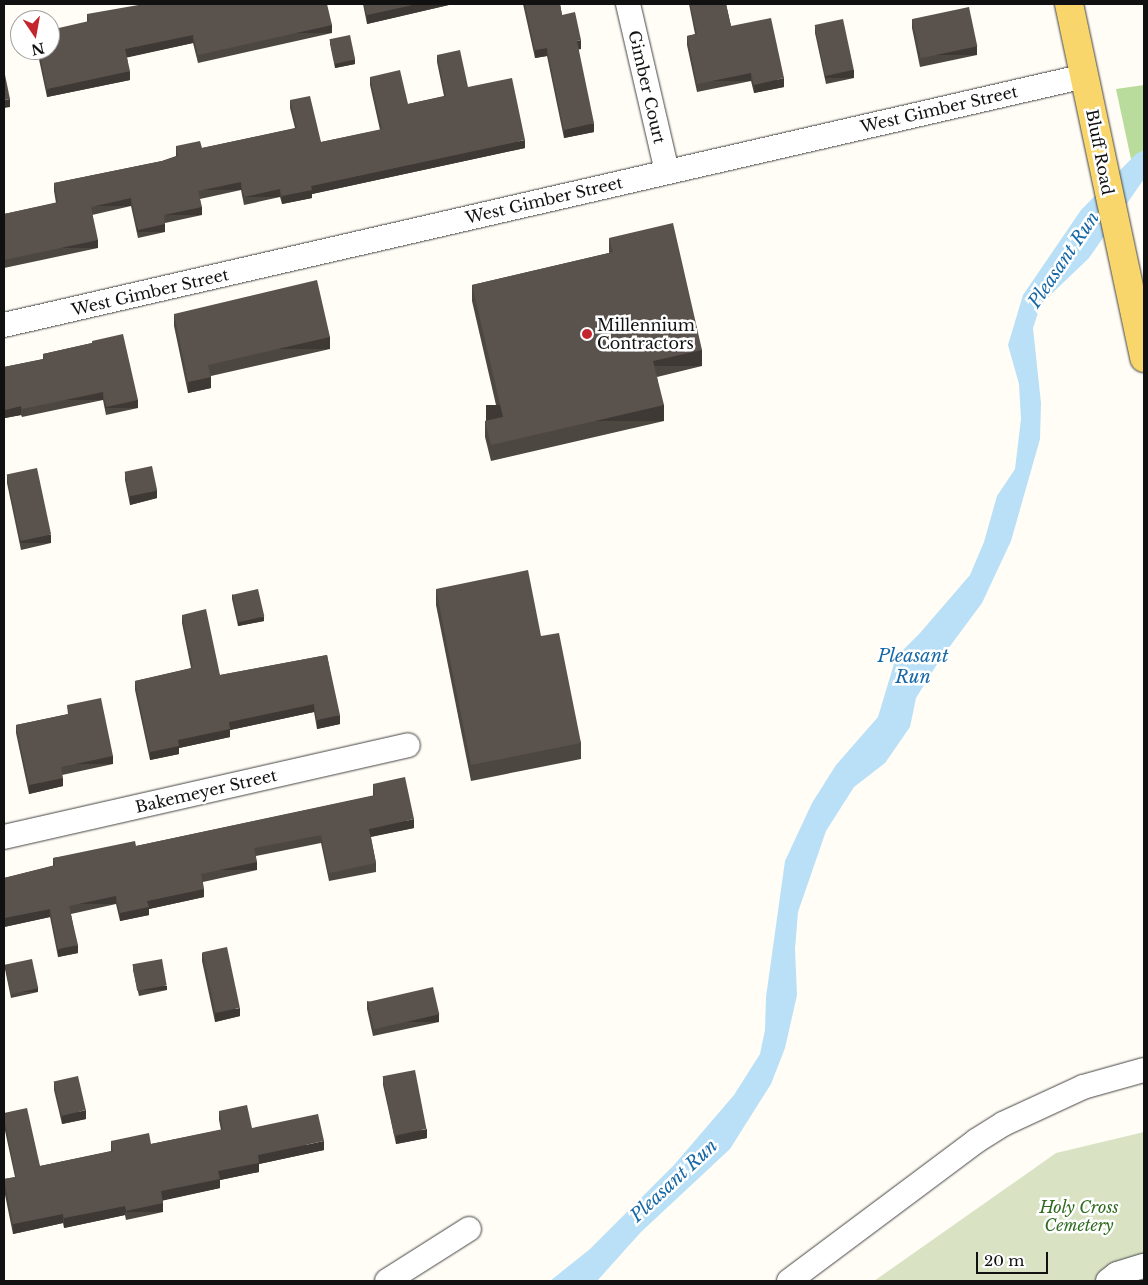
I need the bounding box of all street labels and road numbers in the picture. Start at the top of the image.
street label: Gimber Court [625,28,669,146]
street label: West Gimber Street [858,82,1020,136]
street label: Bluff Road [1082,107,1118,197]
street label: West Gimber Street [463,173,625,227]
street label: West Gimber Street [69,265,231,319]
street label: Bakemeyer Street [133,765,279,817]

